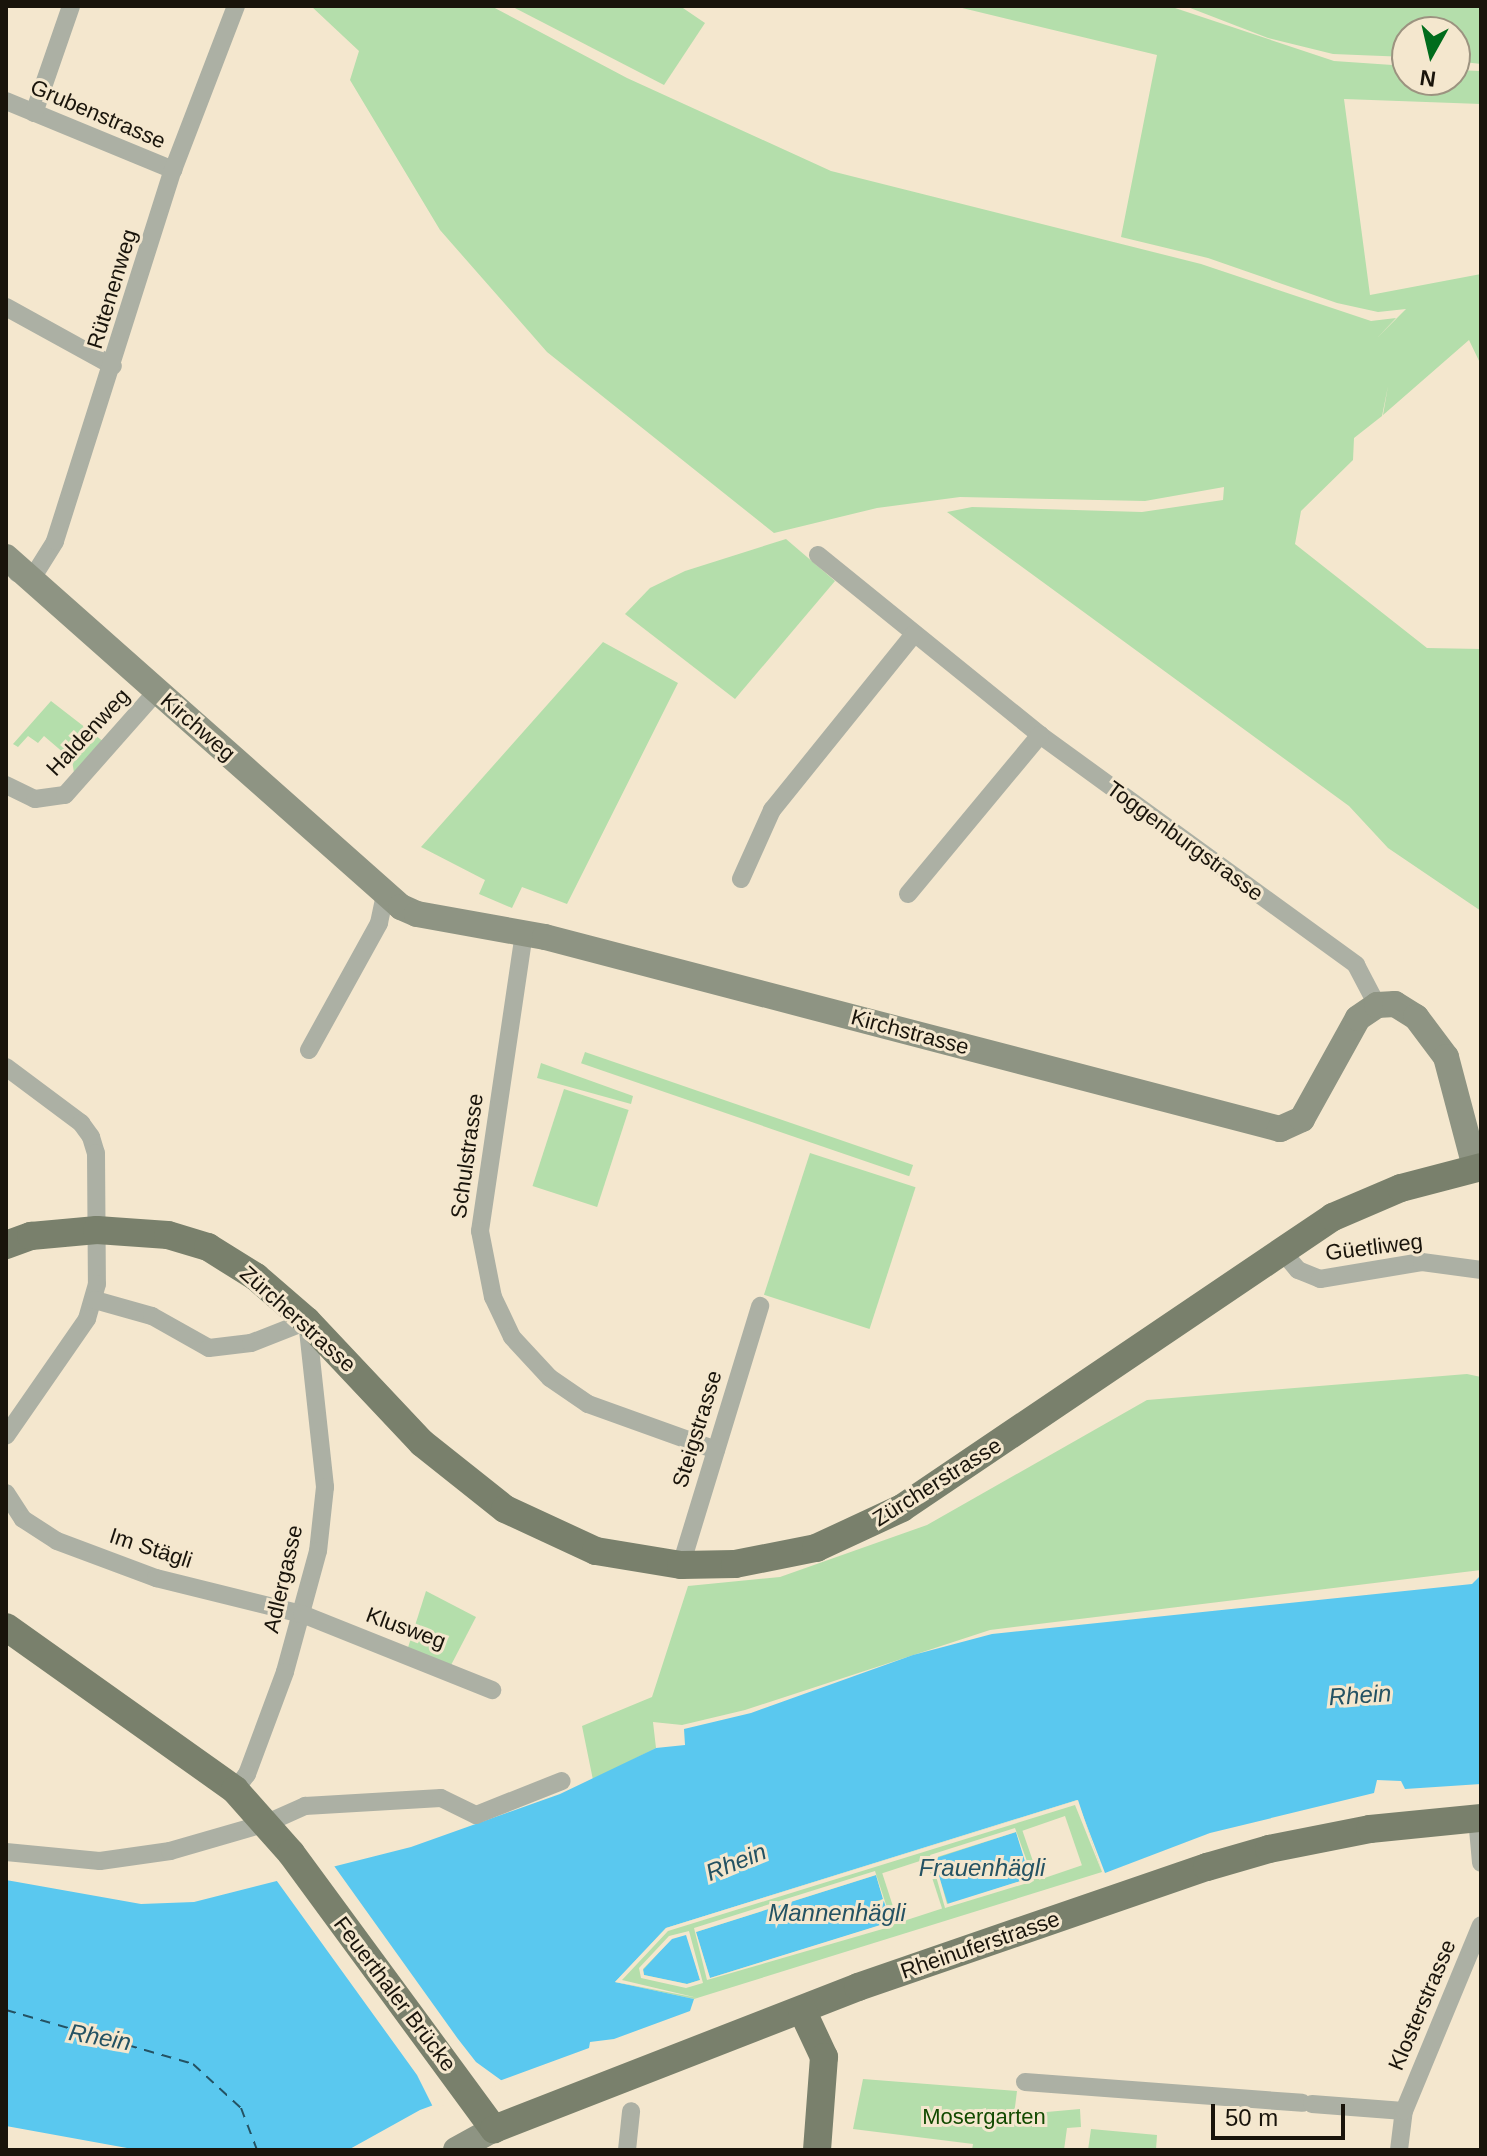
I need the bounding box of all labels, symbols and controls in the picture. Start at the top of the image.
north arrow [1391,16,1471,96]
text: N [1418,65,1437,92]
street label: Grubenstrasse [26,74,170,154]
street label: Rütenenweg [81,226,143,352]
street label: Haldenweg [41,683,135,781]
street label: Kirchweg [155,687,241,767]
street label: Toggenburgstrasse [1102,775,1268,907]
street label: Kirchstrasse [848,1004,972,1060]
street label: Schulstrasse [445,1092,489,1220]
street label: Güetliweg [1324,1228,1424,1266]
street label: Zürcherstrasse [235,1260,361,1378]
street label: Steigstrasse [667,1367,727,1491]
street label: Zürcherstrasse [868,1432,1006,1532]
street label: Im Stägli [106,1522,196,1574]
street label: Adlergasse [258,1522,308,1636]
street label: Klusweg [362,1601,450,1655]
water label: Rhein [1328,1678,1392,1712]
water label: Rhein [702,1837,770,1887]
water label: Frauenhägli [919,1854,1045,1882]
water label: Mannenhägli [768,1899,906,1927]
street label: Rheinuferstrasse [897,1905,1063,1985]
street label: Feuerthaler Brücke [328,1911,462,2077]
street label: Klosterstrasse [1383,1936,1461,2074]
water label: Rhein [67,2017,133,2057]
scale bar [1215,2088,1349,2138]
park label: Mosergarten [922,2104,1046,2130]
text: 50 m [1225,2104,1278,2131]

